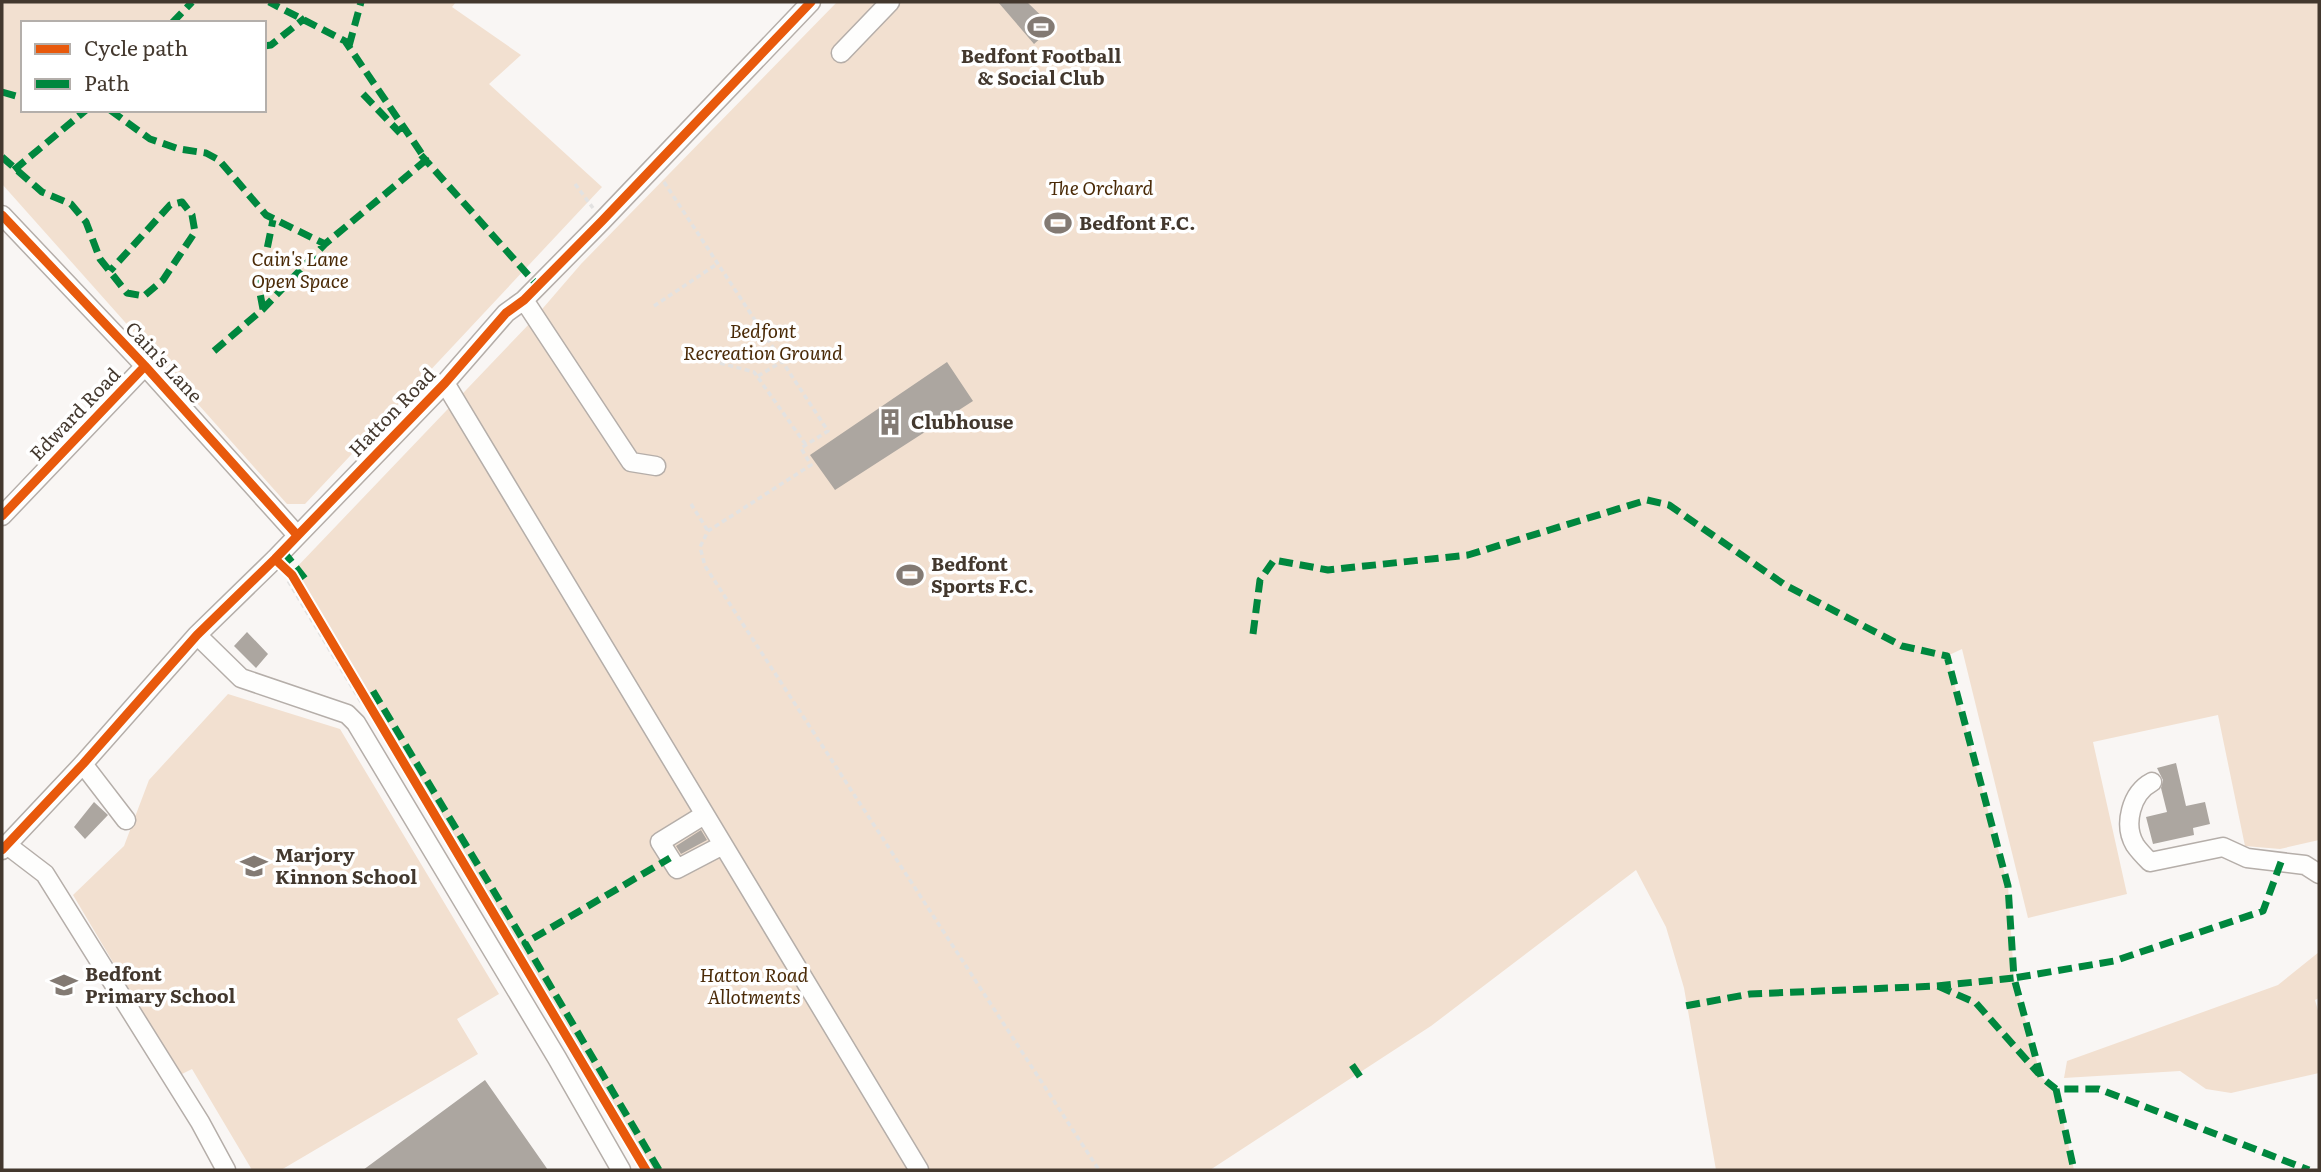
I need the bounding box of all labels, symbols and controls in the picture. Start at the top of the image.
sports icon: Bedfont Football & Social Club [1026,12,1056,42]
legend [21,21,266,112]
text: Cycle path [84,31,188,62]
place label: Bedfont Football & Social Club [961,41,1121,91]
text: Path [84,66,130,97]
park label: The Orchard [1049,173,1154,201]
sports icon: Bedfont F.C. [1043,208,1073,238]
place label: Bedfont F.C. [1079,208,1195,236]
park label: Cain's Lane Open Space [251,244,349,294]
street label: Cain's Lane [120,314,210,408]
park label: Bedfont Recreation Ground [683,316,843,366]
street label: Edward Road [23,360,126,466]
street label: Hatton Road [342,360,441,462]
building icon: Clubhouse [875,407,905,437]
place label: Clubhouse [911,407,1014,435]
place label: Bedfont Sports F.C. [931,549,1034,599]
sports icon: Bedfont Sports F.C. [895,560,925,590]
place label: Marjory Kinnon School [275,840,417,890]
school or university icon: Marjory Kinnon School [239,851,269,881]
place label: Bedfont Primary School [85,959,236,1009]
park label: Hatton Road Allotments [700,960,809,1010]
school or university icon: Bedfont Primary School [49,970,79,1000]

